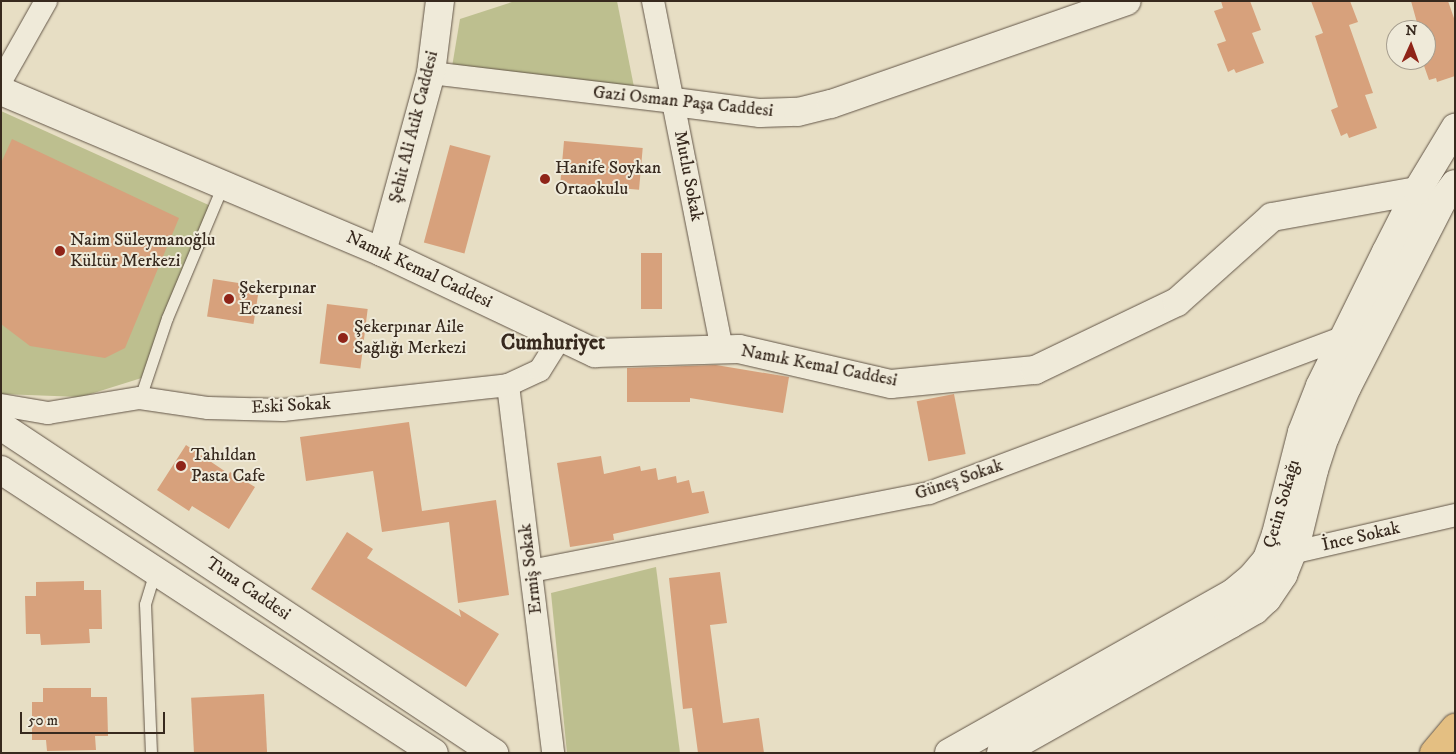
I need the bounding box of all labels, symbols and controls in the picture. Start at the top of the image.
north arrow [1386,20,1436,70]
text: N [1405,22,1418,40]
street label: Şehit Ali Atik Caddesi [385,49,443,205]
street label: Gazi Osman Paşa Caddesi [592,82,774,122]
street label: Mutlu Sokak [669,129,707,223]
place label: Hanife Soykan Ortaokulu [555,158,661,200]
marker: Hanife Soykan Ortaokulu [539,173,551,185]
street label: Namık Kemal Caddesi [342,227,496,313]
place label: Naim Süleymanoğlu Kültür Merkezi [70,230,216,272]
marker: Naim Süleymanoğlu Kültür Merkezi [54,245,66,257]
place label: Şekerpınar Eczanesi [239,278,316,320]
marker: Şekerpınar Eczanesi [223,293,235,305]
place label: Şekerpınar Aile Sağlığı Merkezi [354,317,466,359]
district label: Cumhuriyet [501,330,605,356]
marker: Şekerpınar Aile Sağlığı Merkezi [336,331,350,345]
street label: Namık Kemal Caddesi [739,340,899,392]
street label: Eski Sokak [251,393,331,419]
place label: Tahıldan Pasta Cafe [191,445,265,488]
street label: Güneş Sokak [912,455,1006,505]
street label: Çetin Sokağı [1259,457,1305,551]
marker: Tahıldan Pasta Cafe [175,460,187,472]
street label: İnce Sokak [1320,518,1402,556]
street label: Ermiş Sokak [515,522,547,616]
street label: Tuna Caddesi [202,553,294,625]
scale bar [22,702,168,734]
text: 50 m [28,711,58,730]

